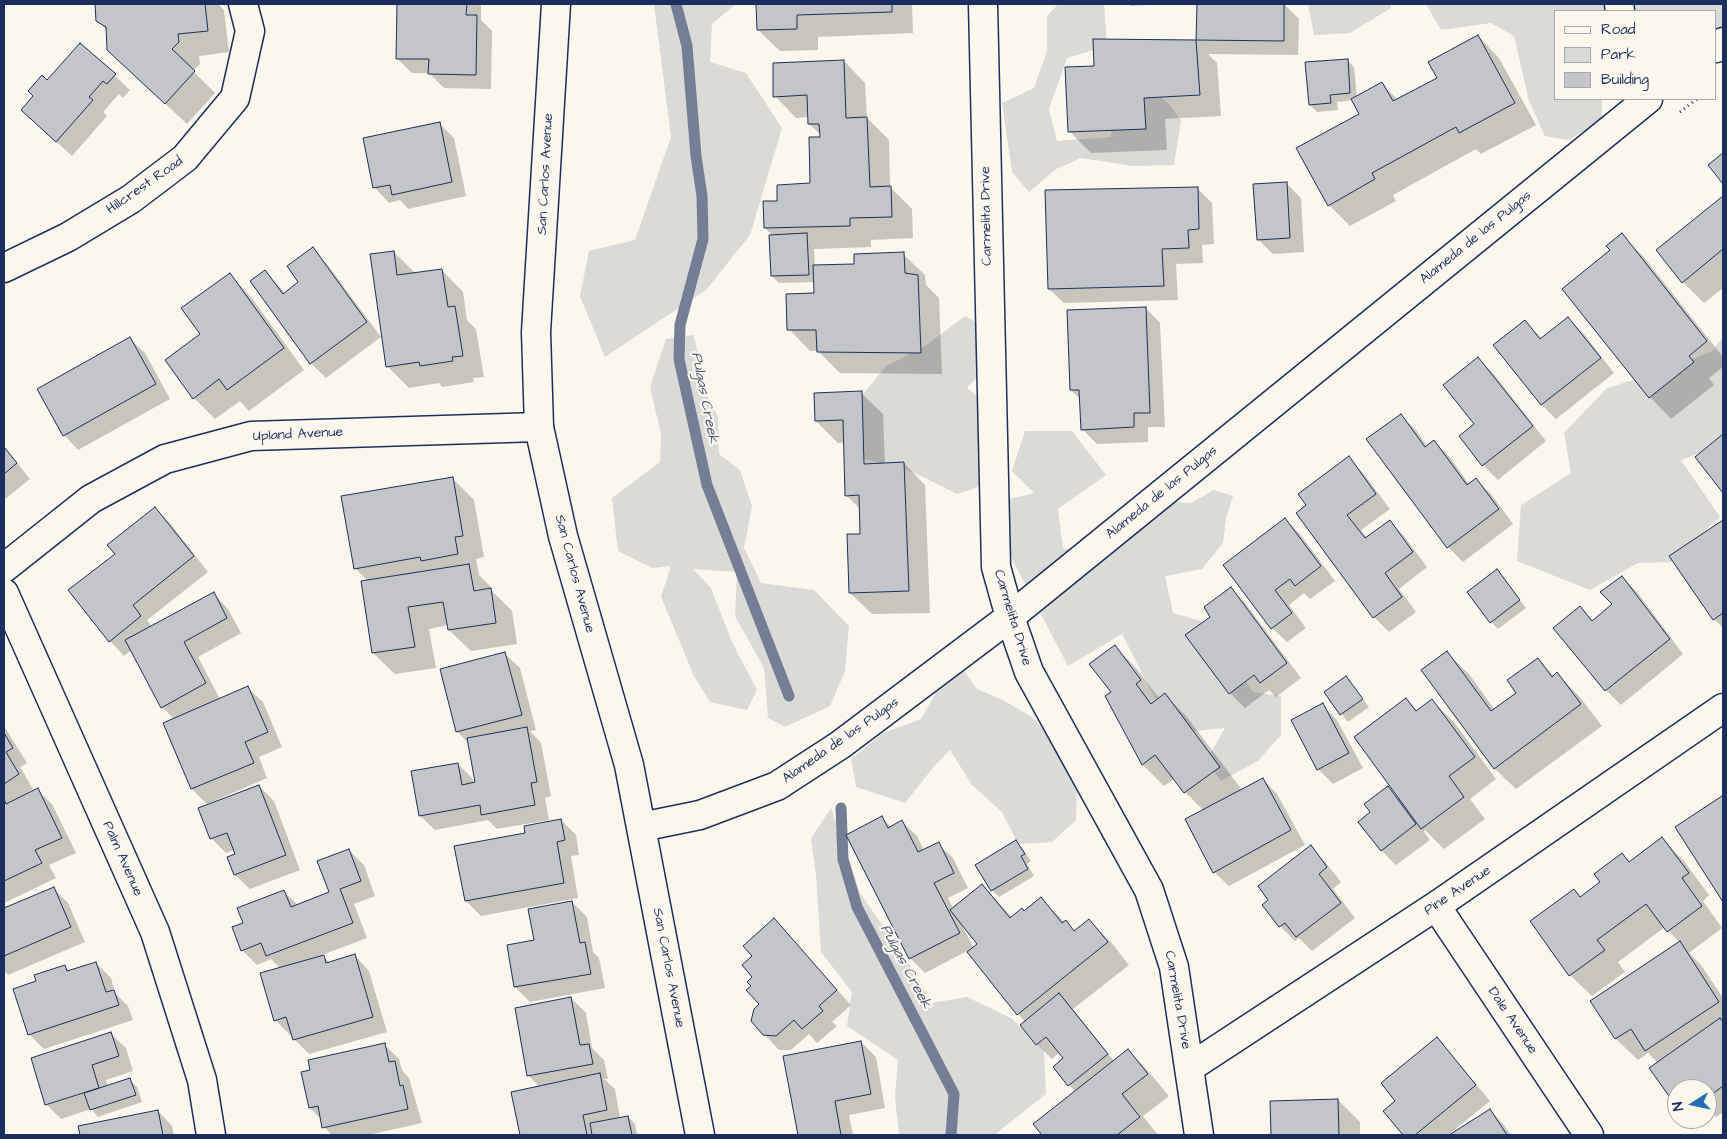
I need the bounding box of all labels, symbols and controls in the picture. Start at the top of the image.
legend [1554,10,1717,100]
text: Road [1601,19,1635,40]
text: Park [1601,44,1636,65]
text: Building [1601,69,1649,90]
street label: San Carlos Avenue [534,113,558,235]
street label: Hillcrest Road [103,153,187,219]
street label: Carmelita Drive [978,166,996,266]
street label: Alameda de las Pulgas [1417,188,1535,288]
water label: Pulgas Creek [686,351,722,445]
street label: Upland Avenue [252,424,344,446]
street label: Alameda de las Pulgas [1103,443,1221,543]
street label: San Carlos Avenue [550,513,598,635]
street label: Carmelita Drive [989,568,1035,668]
street label: Alameda de las Pulgas [779,694,903,788]
street label: Palm Avenue [98,819,146,899]
street label: Pine Avenue [1422,863,1494,919]
street label: San Carlos Avenue [648,907,688,1029]
water label: Pulgas Creek [875,922,935,1012]
street label: Carmelita Drive [1160,949,1194,1051]
street label: Dale Avenue [1483,984,1541,1058]
north arrow [1667,1079,1717,1129]
text: N [1668,1100,1689,1112]

